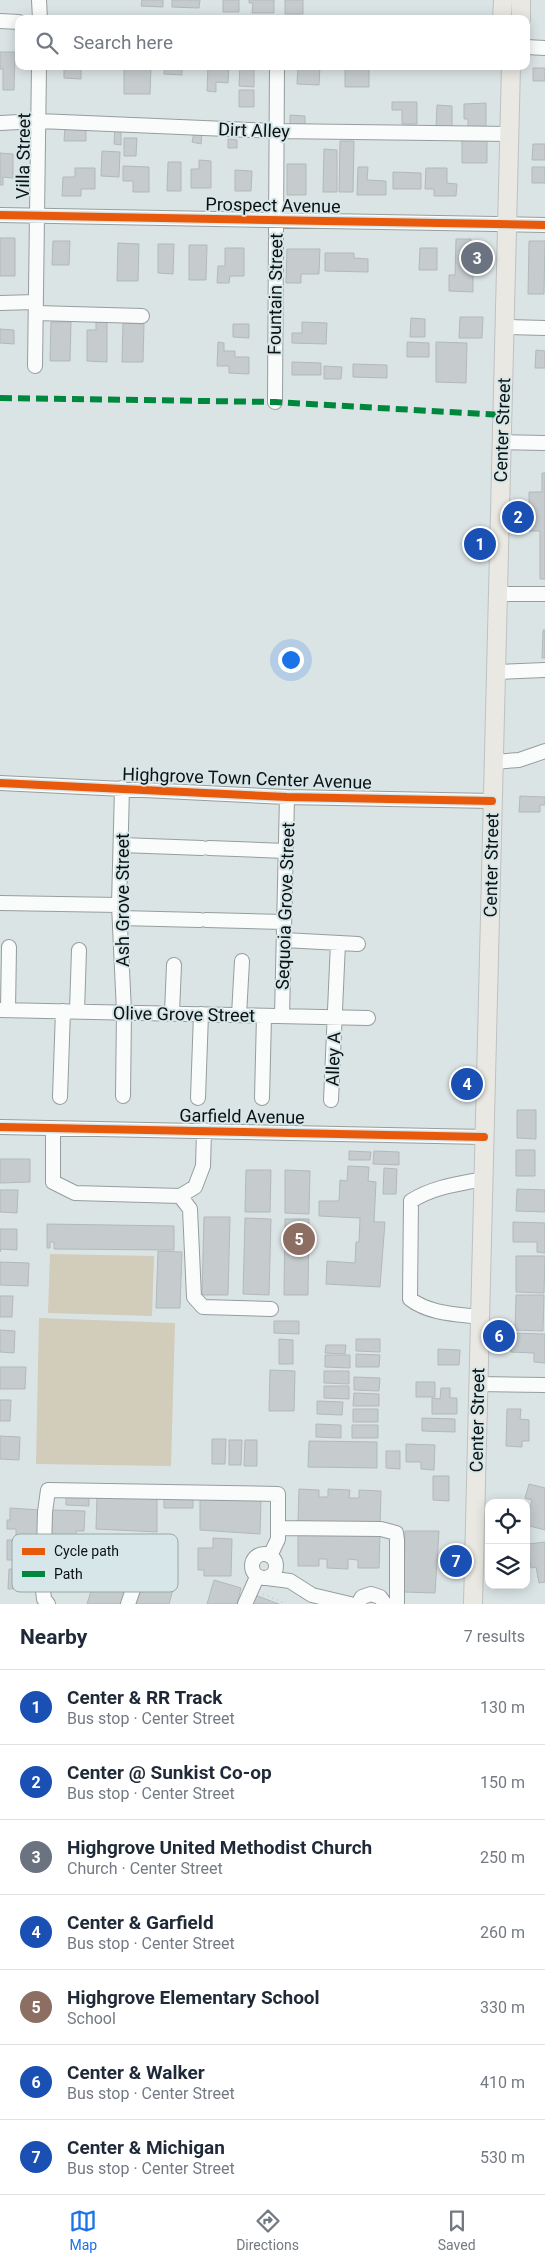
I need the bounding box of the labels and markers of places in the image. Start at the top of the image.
pin: 3 [461,239,493,277]
pin: 2 [502,498,534,536]
pin: 1 [464,525,496,563]
pin: 4 [451,1065,483,1103]
pin: 5 [283,1220,315,1258]
pin: 6 [483,1317,515,1355]
pin: 7 [440,1542,472,1580]

